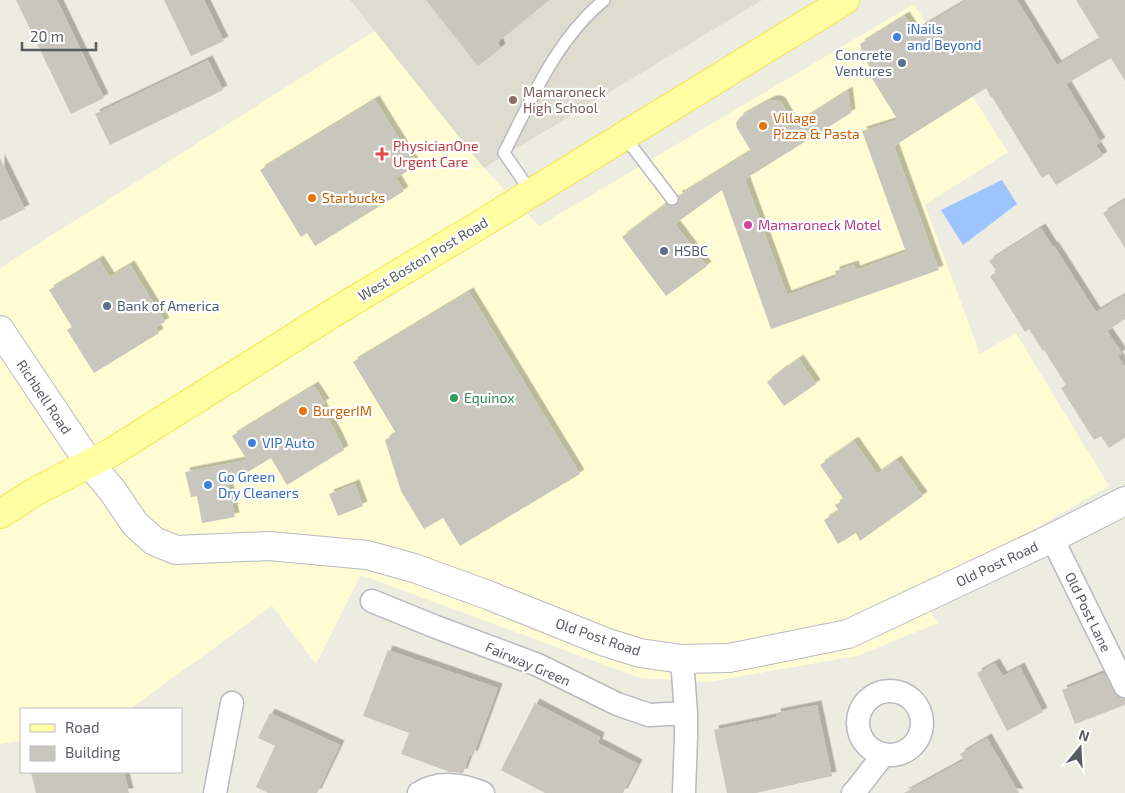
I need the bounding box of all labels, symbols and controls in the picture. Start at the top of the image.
scale bar [22,20,96,52]
place label: iNails and Beyond [907,20,982,53]
text: 20 m [30,27,64,45]
marker: iNails and Beyond [891,31,903,43]
place label: Concrete Ventures [835,46,892,79]
marker: Concrete Ventures [896,57,908,69]
place label: Mamaroneck High School [523,83,606,116]
marker: Mamaroneck High School [507,94,519,106]
place label: Village Pizza & Pasta [773,109,860,142]
marker: Village Pizza & Pasta [757,120,769,132]
place label: PhysicianOne Urgent Care [393,137,479,170]
marker: PhysicianOne Urgent Care [375,147,389,161]
place label: Starbucks [322,189,385,206]
marker: Starbucks [306,192,318,204]
street label: West Boston Post Road [355,213,491,304]
place label: Mamaroneck Motel [758,216,882,233]
marker: Mamaroneck Motel [742,219,754,231]
place label: HSBC [674,242,708,259]
marker: HSBC [658,245,670,257]
place label: Bank of America [117,297,220,314]
marker: Bank of America [101,300,113,312]
street label: Richbell Road [13,356,75,437]
place label: Equinox [464,389,515,406]
marker: Equinox [448,392,460,404]
place label: BurgerIM [313,402,372,419]
marker: BurgerIM [297,405,309,417]
place label: VIP Auto [262,434,315,451]
marker: VIP Auto [246,437,258,449]
place label: Go Green Dry Cleaners [218,468,299,501]
marker: Go Green Dry Cleaners [202,479,214,491]
street label: Old Post Road [953,537,1041,590]
street label: Old Post Lane [1062,569,1115,655]
street label: Old Post Road [554,614,643,659]
street label: Fairway Green [483,638,573,689]
legend [20,708,182,773]
text: Road [65,718,100,736]
north arrow [1055,723,1105,773]
text: N [1077,726,1092,745]
text: Building [65,743,121,761]

